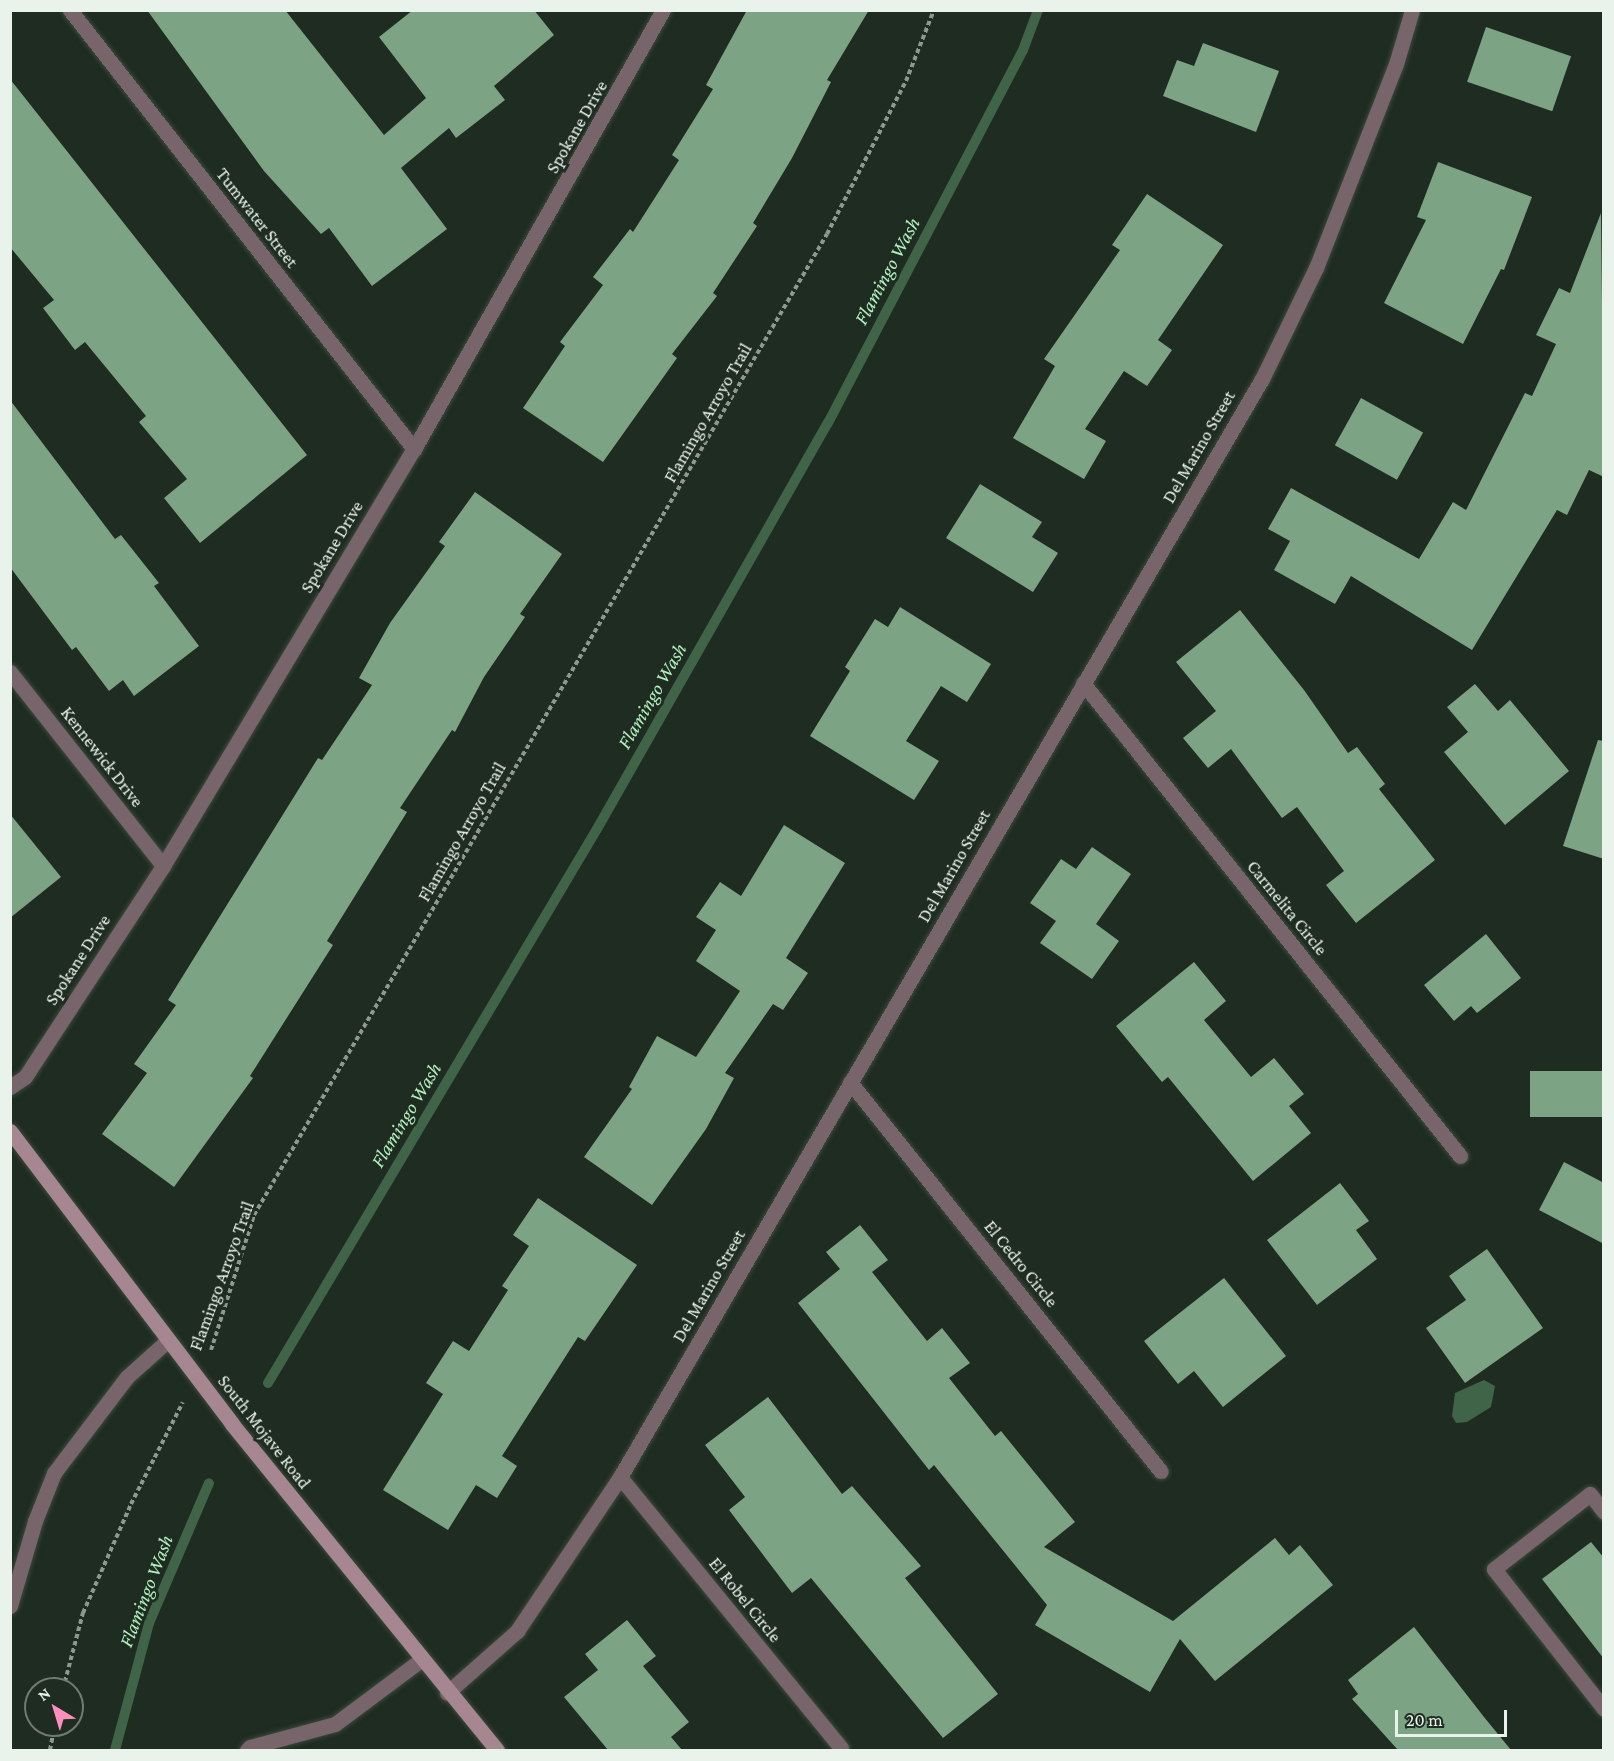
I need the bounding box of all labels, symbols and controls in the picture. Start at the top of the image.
street label: Spokane Drive [542,77,612,177]
street label: Tumwater Street [211,164,303,272]
water label: Flamingo Wash [849,213,925,329]
street label: Flamingo Arroyo Trail [659,339,757,487]
street label: Del Marino Street [1158,387,1240,507]
street label: Spokane Drive [296,497,368,597]
water label: Flamingo Wash [612,639,692,753]
street label: Kennewick Drive [56,702,148,812]
street label: Flamingo Arroyo Trail [413,758,511,906]
street label: Del Marino Street [913,806,995,926]
street label: Carmelita Circle [1242,856,1332,960]
street label: Spokane Drive [41,911,115,1009]
water label: Flamingo Wash [365,1058,447,1172]
street label: Flamingo Arroyo Trail [185,1198,259,1354]
street label: El Cedro Circle [979,1216,1063,1312]
street label: Del Marino Street [668,1226,750,1346]
street label: South Mojave Road [213,1371,315,1493]
water label: Flamingo Wash [114,1532,178,1650]
street label: El Robel Circle [704,1553,786,1647]
north arrow [24,1677,84,1737]
text: N [34,1684,53,1704]
scale bar [1398,1698,1510,1736]
text: 20 m [1406,1710,1443,1730]

